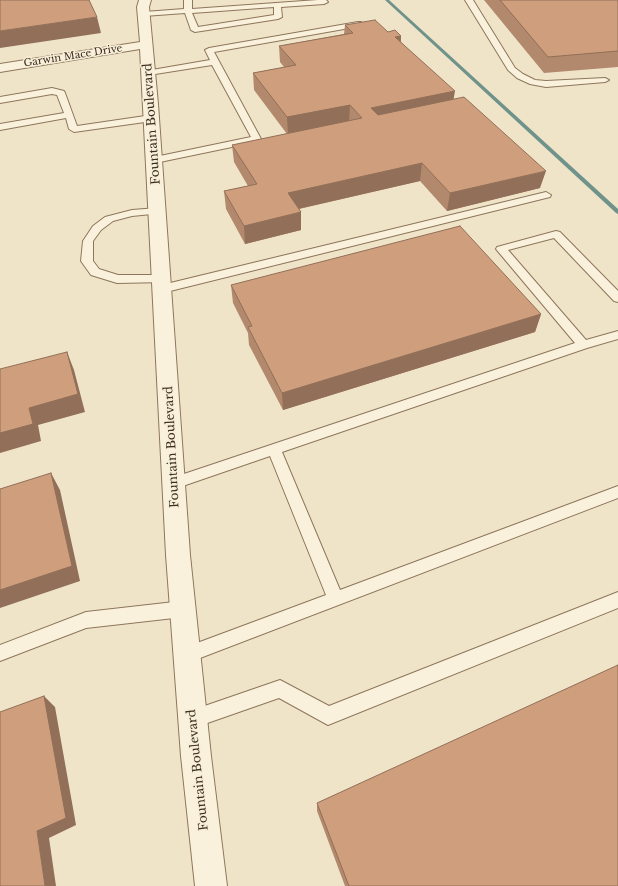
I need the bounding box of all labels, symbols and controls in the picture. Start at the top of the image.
street label: Garwin Mace Drive [23,42,123,70]
street label: Fountain Boulevard [141,63,163,185]
street label: Fountain Boulevard [162,386,182,508]
street label: Fountain Boulevard [184,709,212,831]

